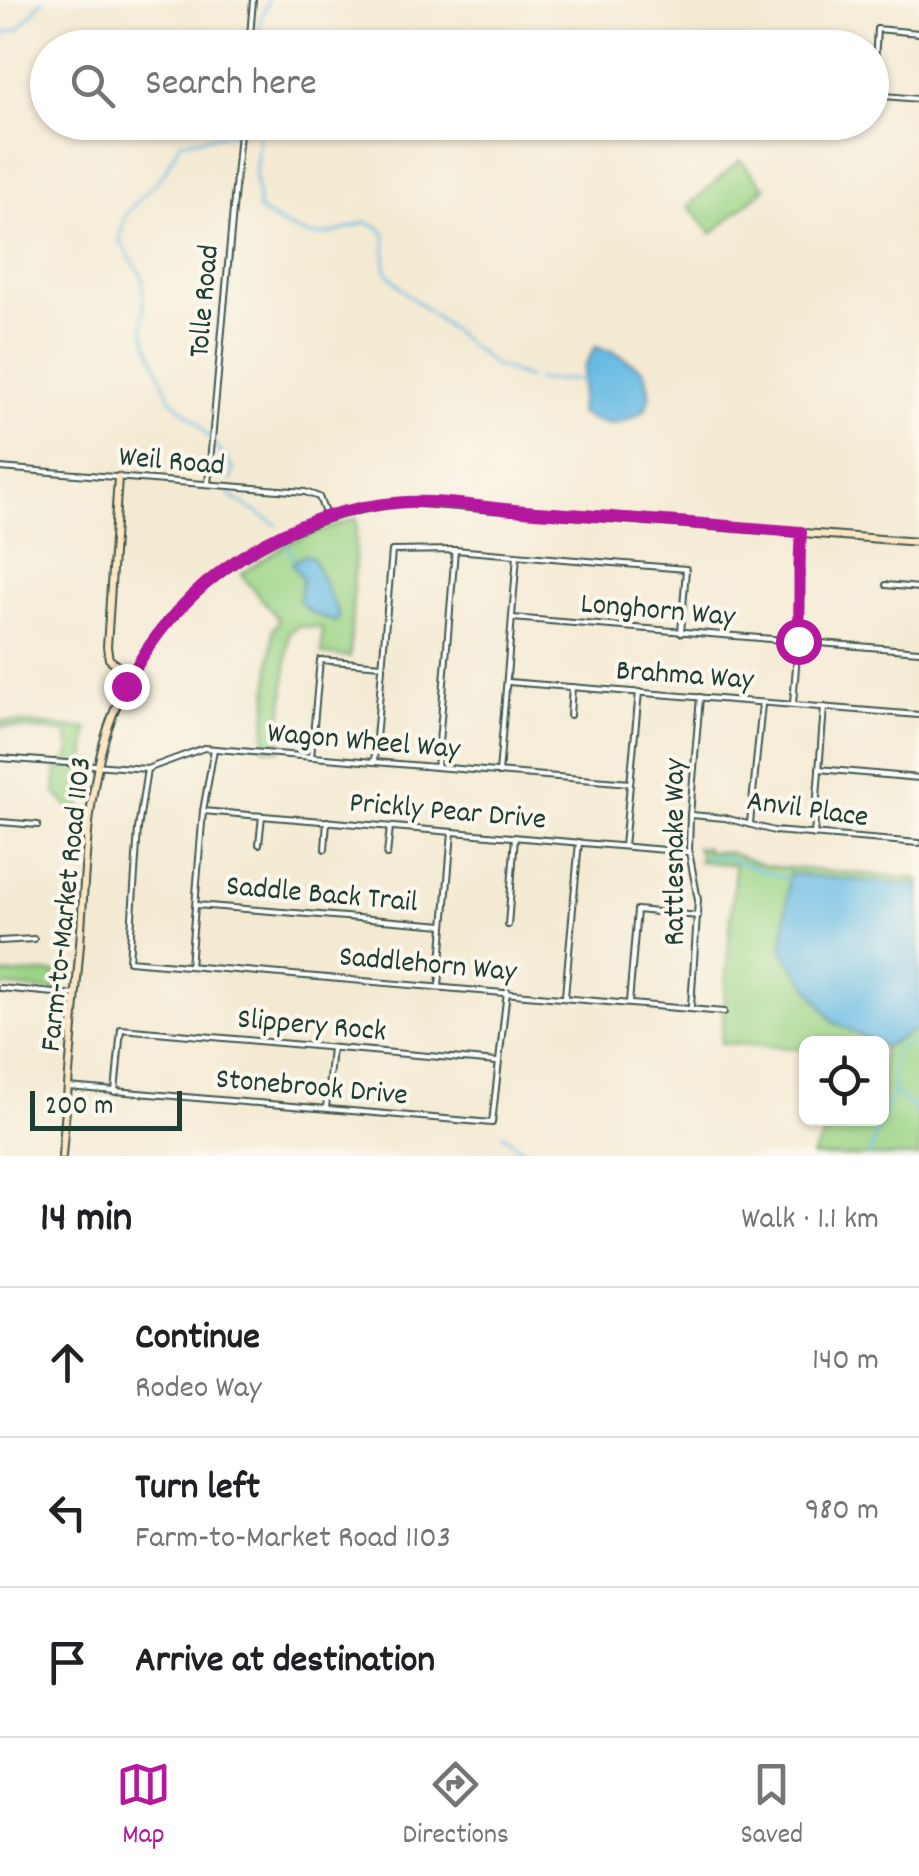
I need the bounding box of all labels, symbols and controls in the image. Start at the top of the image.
search box [30,30,889,140]
icon: search [65,58,120,113]
text: Search here [145,58,317,113]
street label: Tolle Road [180,243,233,360]
street label: Weil Road [117,437,226,490]
street label: Longhorn Way [579,584,738,641]
route start [776,619,822,665]
street label: Brahma Way [614,651,756,704]
route end [104,664,150,710]
street label: Wagon Wheel Way [265,714,463,773]
street label: Farm-to-Market Road 1103 [32,755,105,1054]
street label: Rattlesnake Way [656,757,699,946]
street label: Anvil Place [744,782,871,841]
street label: Prickly Pear Drive [347,783,548,844]
street label: Saddle Back Trail [224,867,419,926]
street label: Saddlehorn Way [337,937,519,996]
street label: Slippery Rock [235,1000,388,1055]
map controls [799,1036,889,1126]
button: locate [799,1036,889,1126]
street label: Stonebrook Drive [214,1060,409,1119]
scale bar [30,1086,182,1130]
text: 200 m [45,1088,113,1128]
text: 14 min [40,1191,132,1251]
text: Walk · 1.1 km [741,1198,879,1244]
text: Continue [135,1312,260,1367]
icon: ahead [40,1335,95,1390]
text: 140 m [812,1339,879,1385]
text: Rodeo Way [135,1367,262,1413]
text: Turn left [135,1462,260,1517]
icon: left [40,1485,95,1540]
text: 980 m [805,1489,879,1535]
text: Farm-to-Market Road 1103 [135,1517,451,1563]
icon: arrive [40,1635,95,1690]
text: Arrive at destination [135,1635,435,1690]
tab: Map [116,1757,171,1857]
tab: Directions [403,1757,509,1857]
tab: Saved [741,1757,803,1857]

